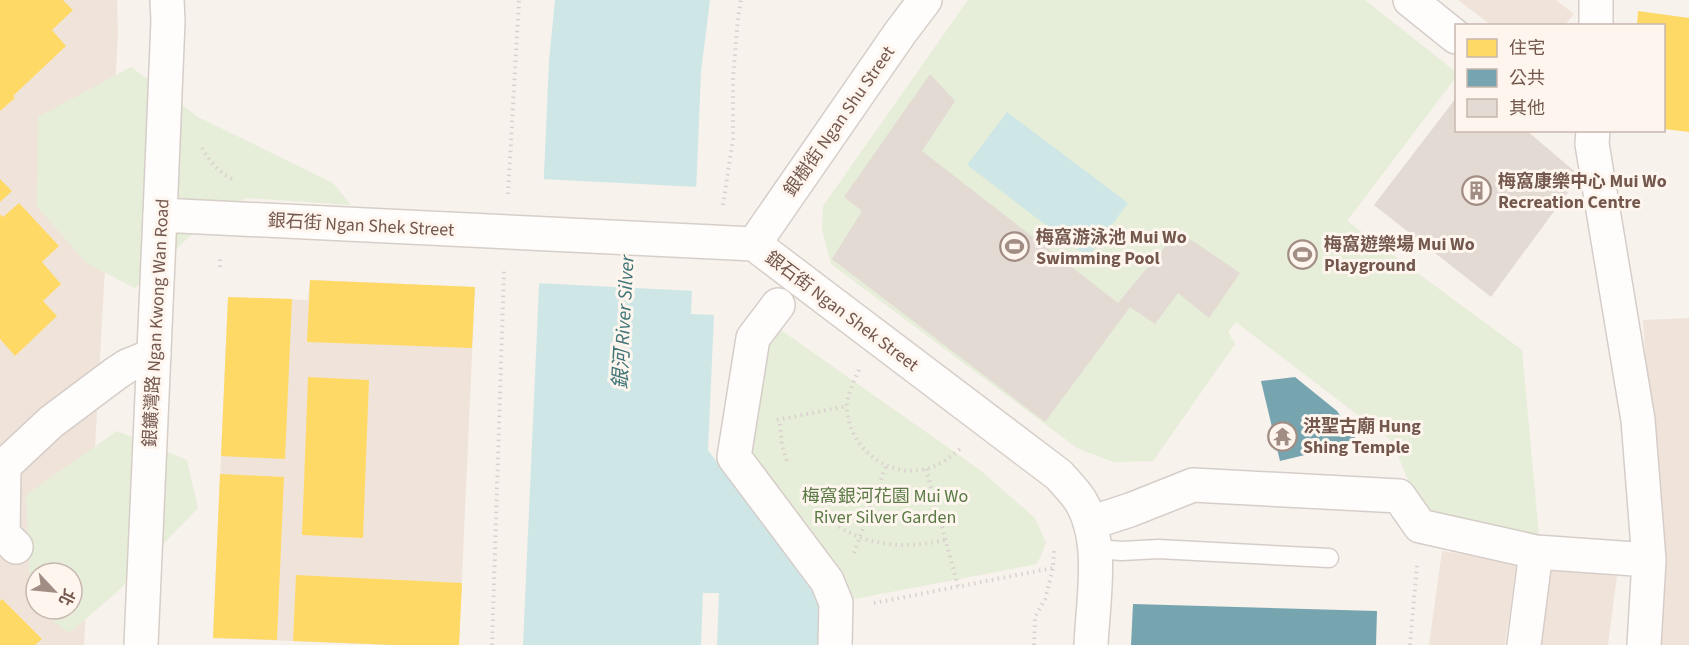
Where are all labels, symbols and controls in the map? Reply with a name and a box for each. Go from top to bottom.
legend [1455,24,1665,132]
text: 住宅 [1509,36,1545,61]
street label: 銀樹街 Ngan Shu Street [778,41,901,202]
text: 公共 [1509,66,1545,91]
text: 其他 [1509,96,1545,121]
place label: 梅窩康樂中心 Mui Wo Recreation Centre [1498,169,1667,215]
building icon: 梅窩康樂中心 Mui Wo Recreation Centre [1461,175,1493,207]
street label: 銀鑛灣路 Ngan Kwong Wan Road [138,198,175,448]
street label: 銀石街 Ngan Shek Street [267,208,455,243]
place label: 梅窩游泳池 Mui Wo Swimming Pool [1036,225,1187,271]
sports icon: 梅窩游泳池 Mui Wo Swimming Pool [999,231,1031,263]
place label: 梅窩遊樂場 Mui Wo Playground [1324,232,1475,278]
sports icon: 梅窩遊樂場 Mui Wo Playground [1287,238,1319,270]
street label: 銀石街 Ngan Shek Street [760,245,924,377]
water label: 銀河 River Silver [607,253,642,390]
place label: 洪聖古廟 Hung Shing Temple [1303,414,1421,460]
temple icon: 洪聖古廟 Hung Shing Temple [1266,420,1298,452]
park label: 梅窩銀河花園 Mui Wo River Silver Garden [802,484,968,530]
north arrow [24,561,84,621]
text: 北 [53,585,80,609]

